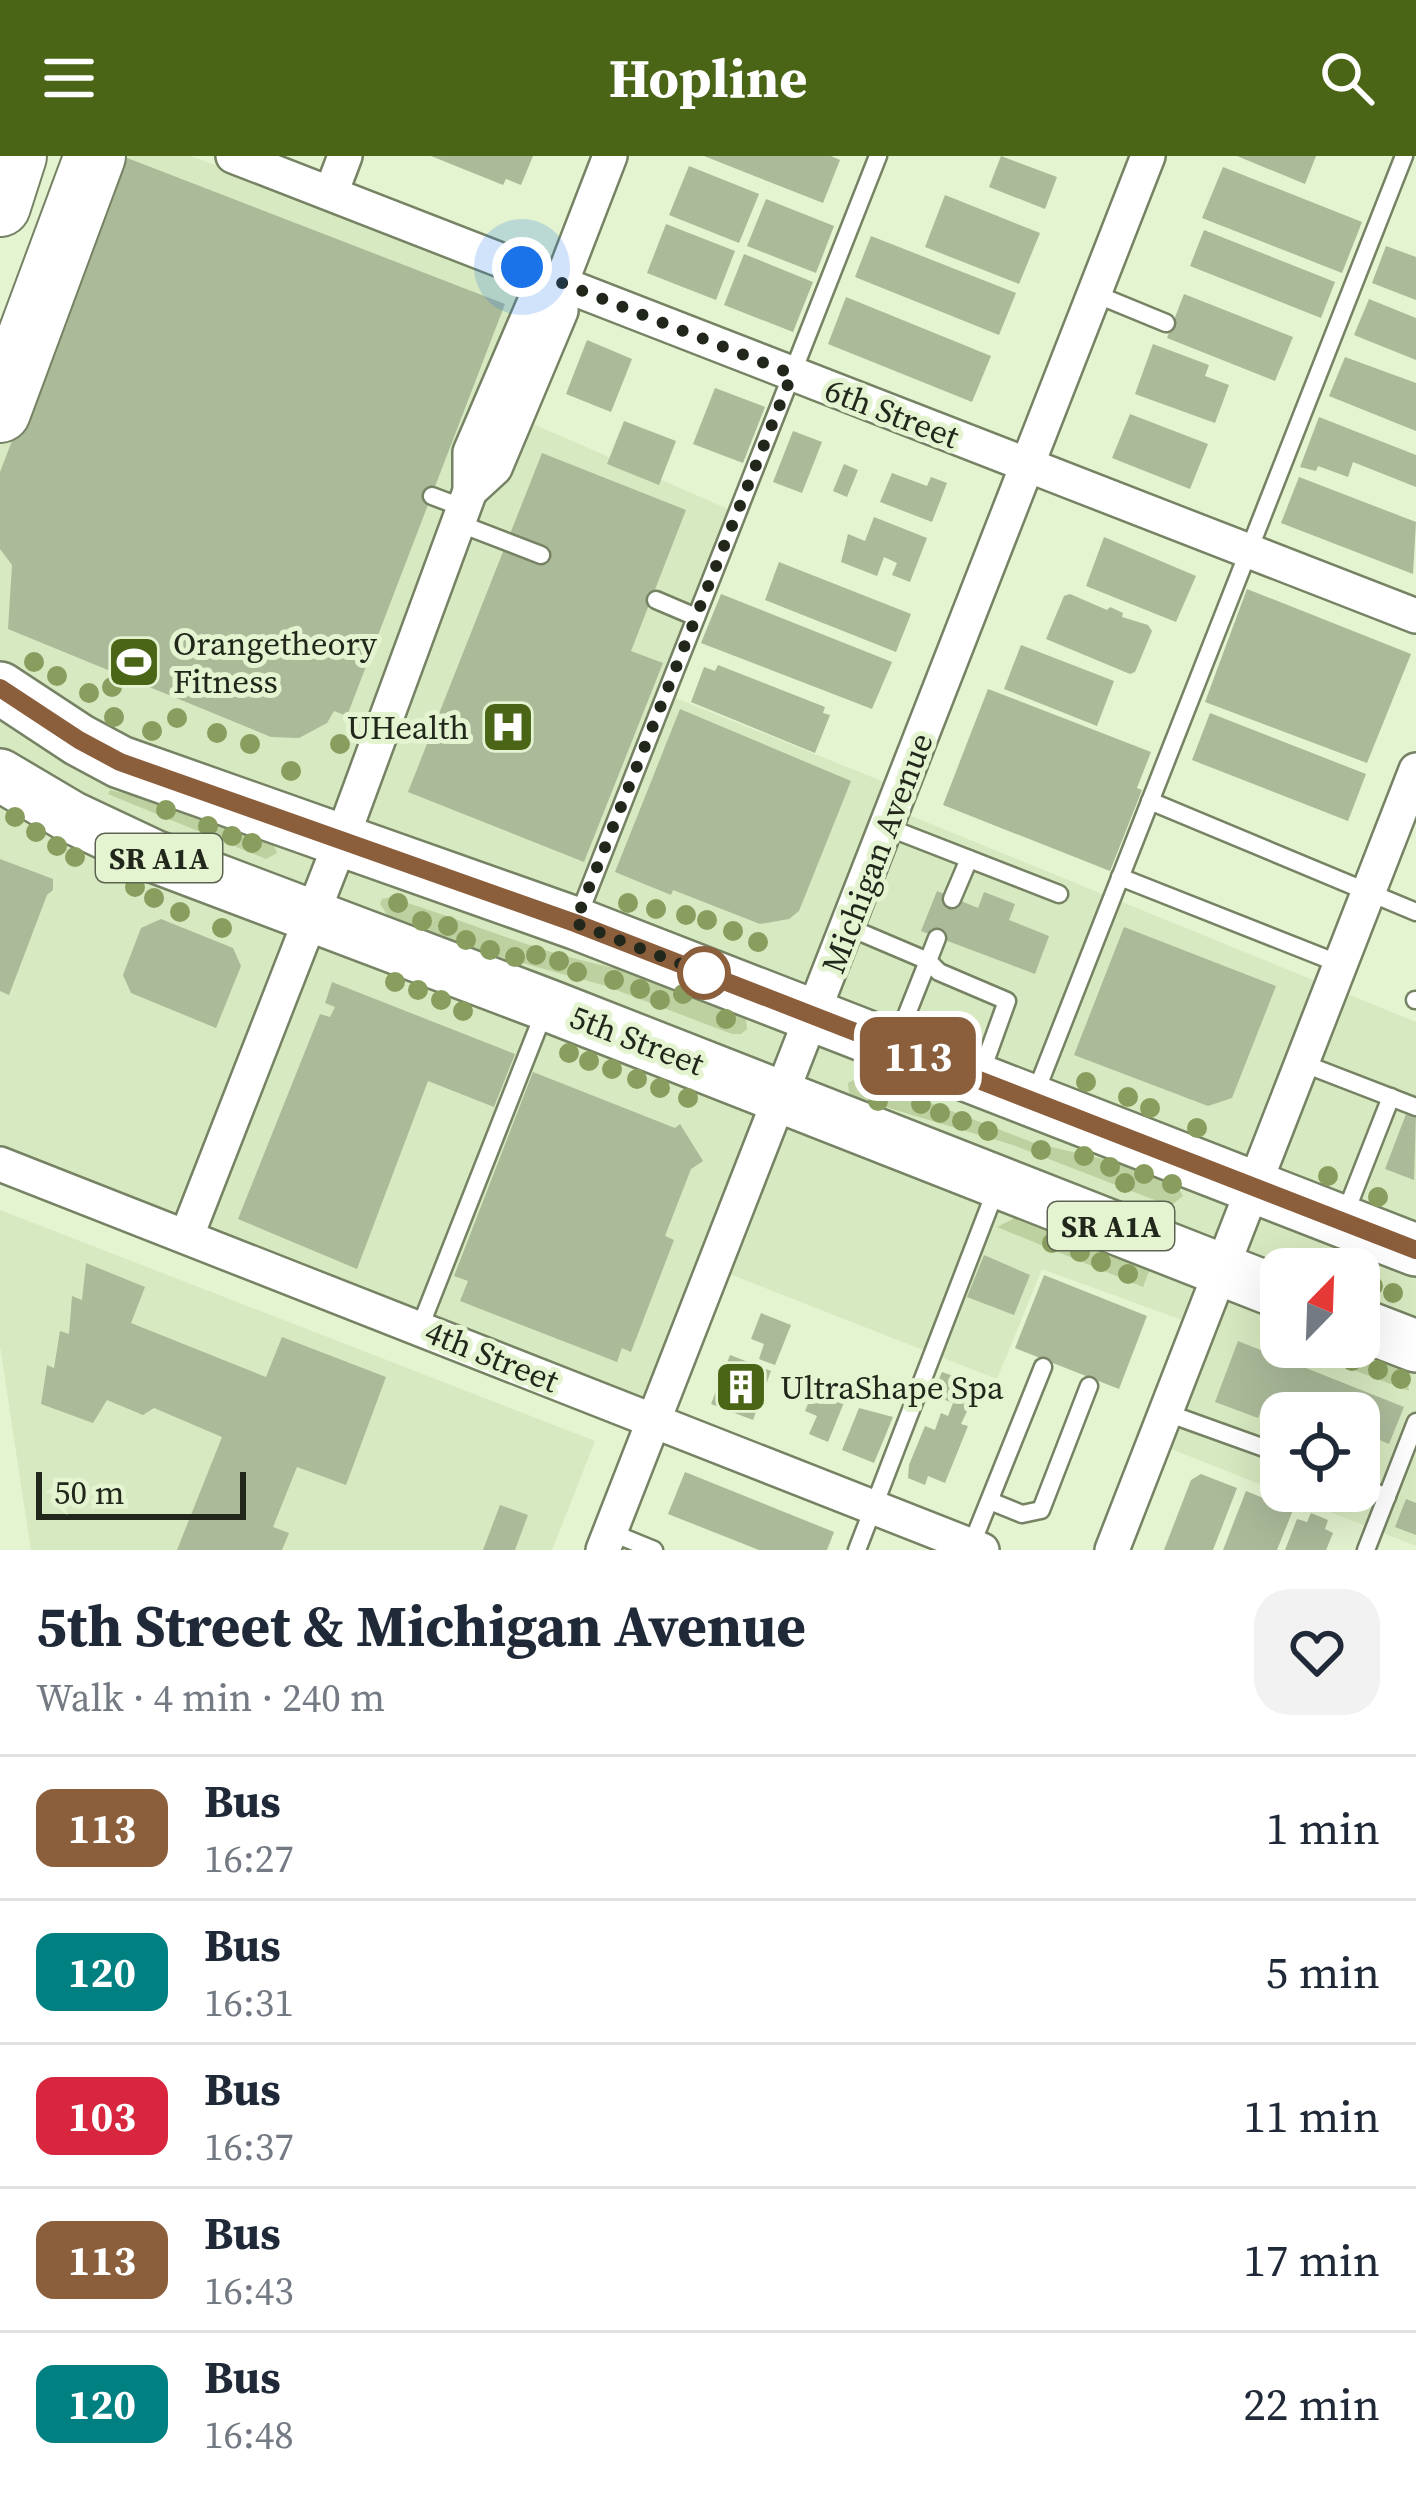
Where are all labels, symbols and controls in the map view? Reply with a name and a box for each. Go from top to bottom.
text: Hopline [609,41,807,115]
icon: menu [36,45,102,111]
icon: search [1314,45,1380,111]
your location [492,237,552,297]
street label: 6th Street [819,367,966,459]
place label: Orangetheory Fitness [173,621,377,704]
sports icon: Orangetheory Fitness [106,634,162,690]
hospital icon: UHealth [480,699,536,755]
place label: UHealth [347,705,469,750]
street label: Michigan Avenue [810,726,944,980]
road number: SR A1A [96,834,222,882]
unlabelled marker [679,948,729,998]
street label: 5th Street [564,994,711,1086]
line badge: 113 [849,1017,987,1095]
text: 113 [884,1027,952,1085]
road number: SR A1A [1048,1202,1174,1250]
north arrow [1260,1248,1380,1368]
map controls [1260,1248,1380,1512]
street label: 4th Street [419,1309,566,1403]
building icon: UltraShape Spa [713,1359,769,1415]
place label: UltraShape Spa [780,1365,1004,1410]
button: locate [1260,1392,1380,1512]
scale bar [36,1466,246,1519]
text: 50 m [54,1470,124,1515]
text: 5th Street & Michigan Avenue [36,1587,806,1665]
button: heart [1254,1589,1380,1715]
text: Walk · 4 min · 240 m [36,1671,385,1724]
text: Bus [204,1770,281,1832]
text: 1 min [1266,1797,1380,1859]
text: 113 [68,1799,136,1857]
text: 16:27 [204,1832,294,1885]
text: Bus [204,1914,281,1976]
text: 5 min [1266,1941,1380,2003]
text: 120 [68,1943,136,2001]
text: 16:31 [204,1976,294,2029]
text: Bus [204,2058,281,2120]
text: 11 min [1243,2085,1380,2147]
text: 103 [68,2087,136,2145]
text: 16:37 [204,2120,294,2173]
text: Bus [204,2202,281,2264]
text: 17 min [1243,2229,1380,2291]
text: 113 [68,2231,136,2289]
text: 16:43 [204,2264,294,2317]
text: Bus [204,2346,281,2408]
text: 22 min [1243,2373,1380,2435]
text: 120 [68,2375,136,2433]
text: 16:48 [204,2408,294,2461]

